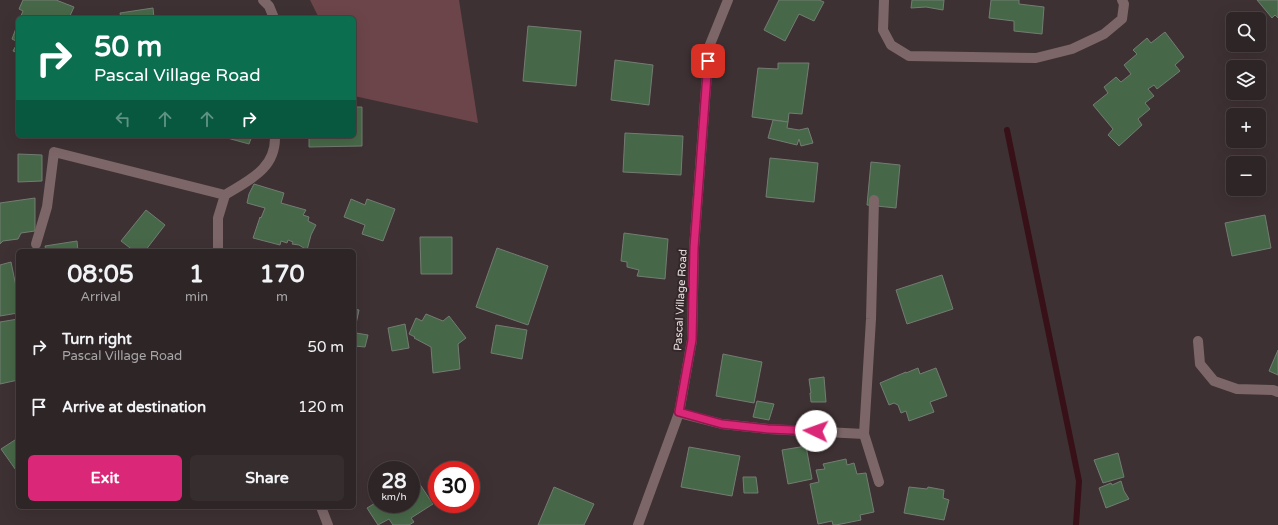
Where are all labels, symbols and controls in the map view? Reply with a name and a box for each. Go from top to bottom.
map controls [1226,12,1266,196]
button: search [1226,12,1266,52]
text: 50 m [94,30,162,64]
icon: right [28,32,80,84]
pin [691,44,725,78]
icon: arrive [697,50,719,72]
button: layers [1226,60,1266,100]
text: Pascal Village Road [94,64,261,86]
icon: left [112,108,134,130]
icon: ahead [154,108,176,130]
icon: ahead [196,108,218,130]
icon: right [238,108,260,130]
button: + [1226,108,1266,148]
button: − [1226,156,1266,196]
street label: Pascal Village Road [671,249,690,351]
text: 08:05 [67,260,134,289]
text: 1 [189,260,204,289]
text: 170 [259,260,305,289]
text: Arrival [80,289,121,305]
text: min [185,289,208,305]
text: m [276,289,288,305]
text: Turn right [62,330,132,348]
icon: right [28,336,50,358]
text: 50 m [307,338,344,356]
text: Pascal Village Road [62,348,182,364]
icon: arrive [28,396,50,418]
text: Arrive at destination [62,398,206,416]
text: 120 m [298,398,344,416]
position arrow [795,410,837,452]
button: Exit [28,455,182,501]
button: Share [190,455,344,501]
speed limit sign: 30 [428,461,480,513]
text: 28 [381,470,407,494]
text: km/h [381,491,407,503]

